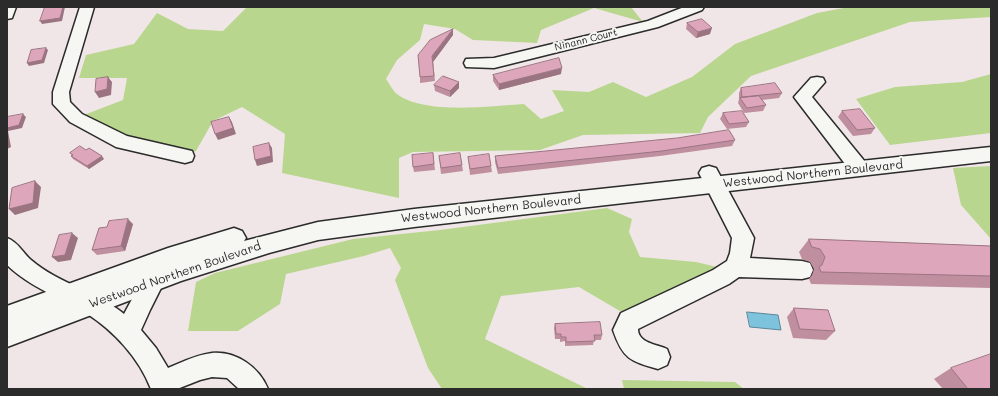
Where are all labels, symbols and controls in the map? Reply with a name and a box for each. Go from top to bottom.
street label: Ninann Court [553,26,619,54]
street label: Westwood Northern Boulevard [722,157,904,191]
street label: Westwood Northern Boulevard [400,192,582,226]
street label: Westwood Northern Boulevard [87,239,263,311]

